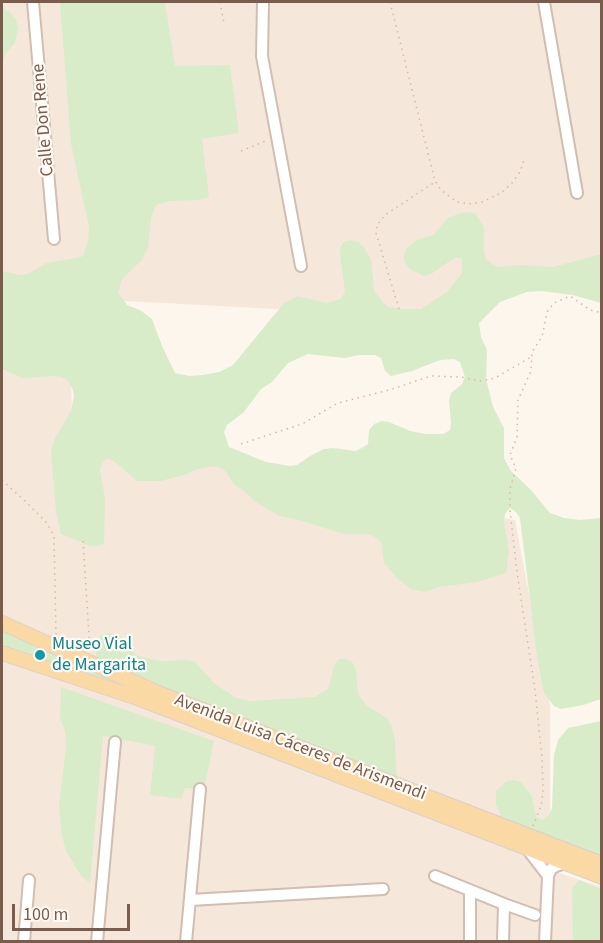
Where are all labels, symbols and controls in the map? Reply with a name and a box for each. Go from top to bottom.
street label: Calle Don Rene [28,63,60,177]
place label: Museo Vial de Margarita [52,634,146,676]
marker: Museo Vial de Margarita [33,648,47,662]
street label: Avenida Luisa Cáceres de Arismendi [171,690,429,806]
scale bar [15,892,134,930]
text: 100 m [23,902,68,927]

